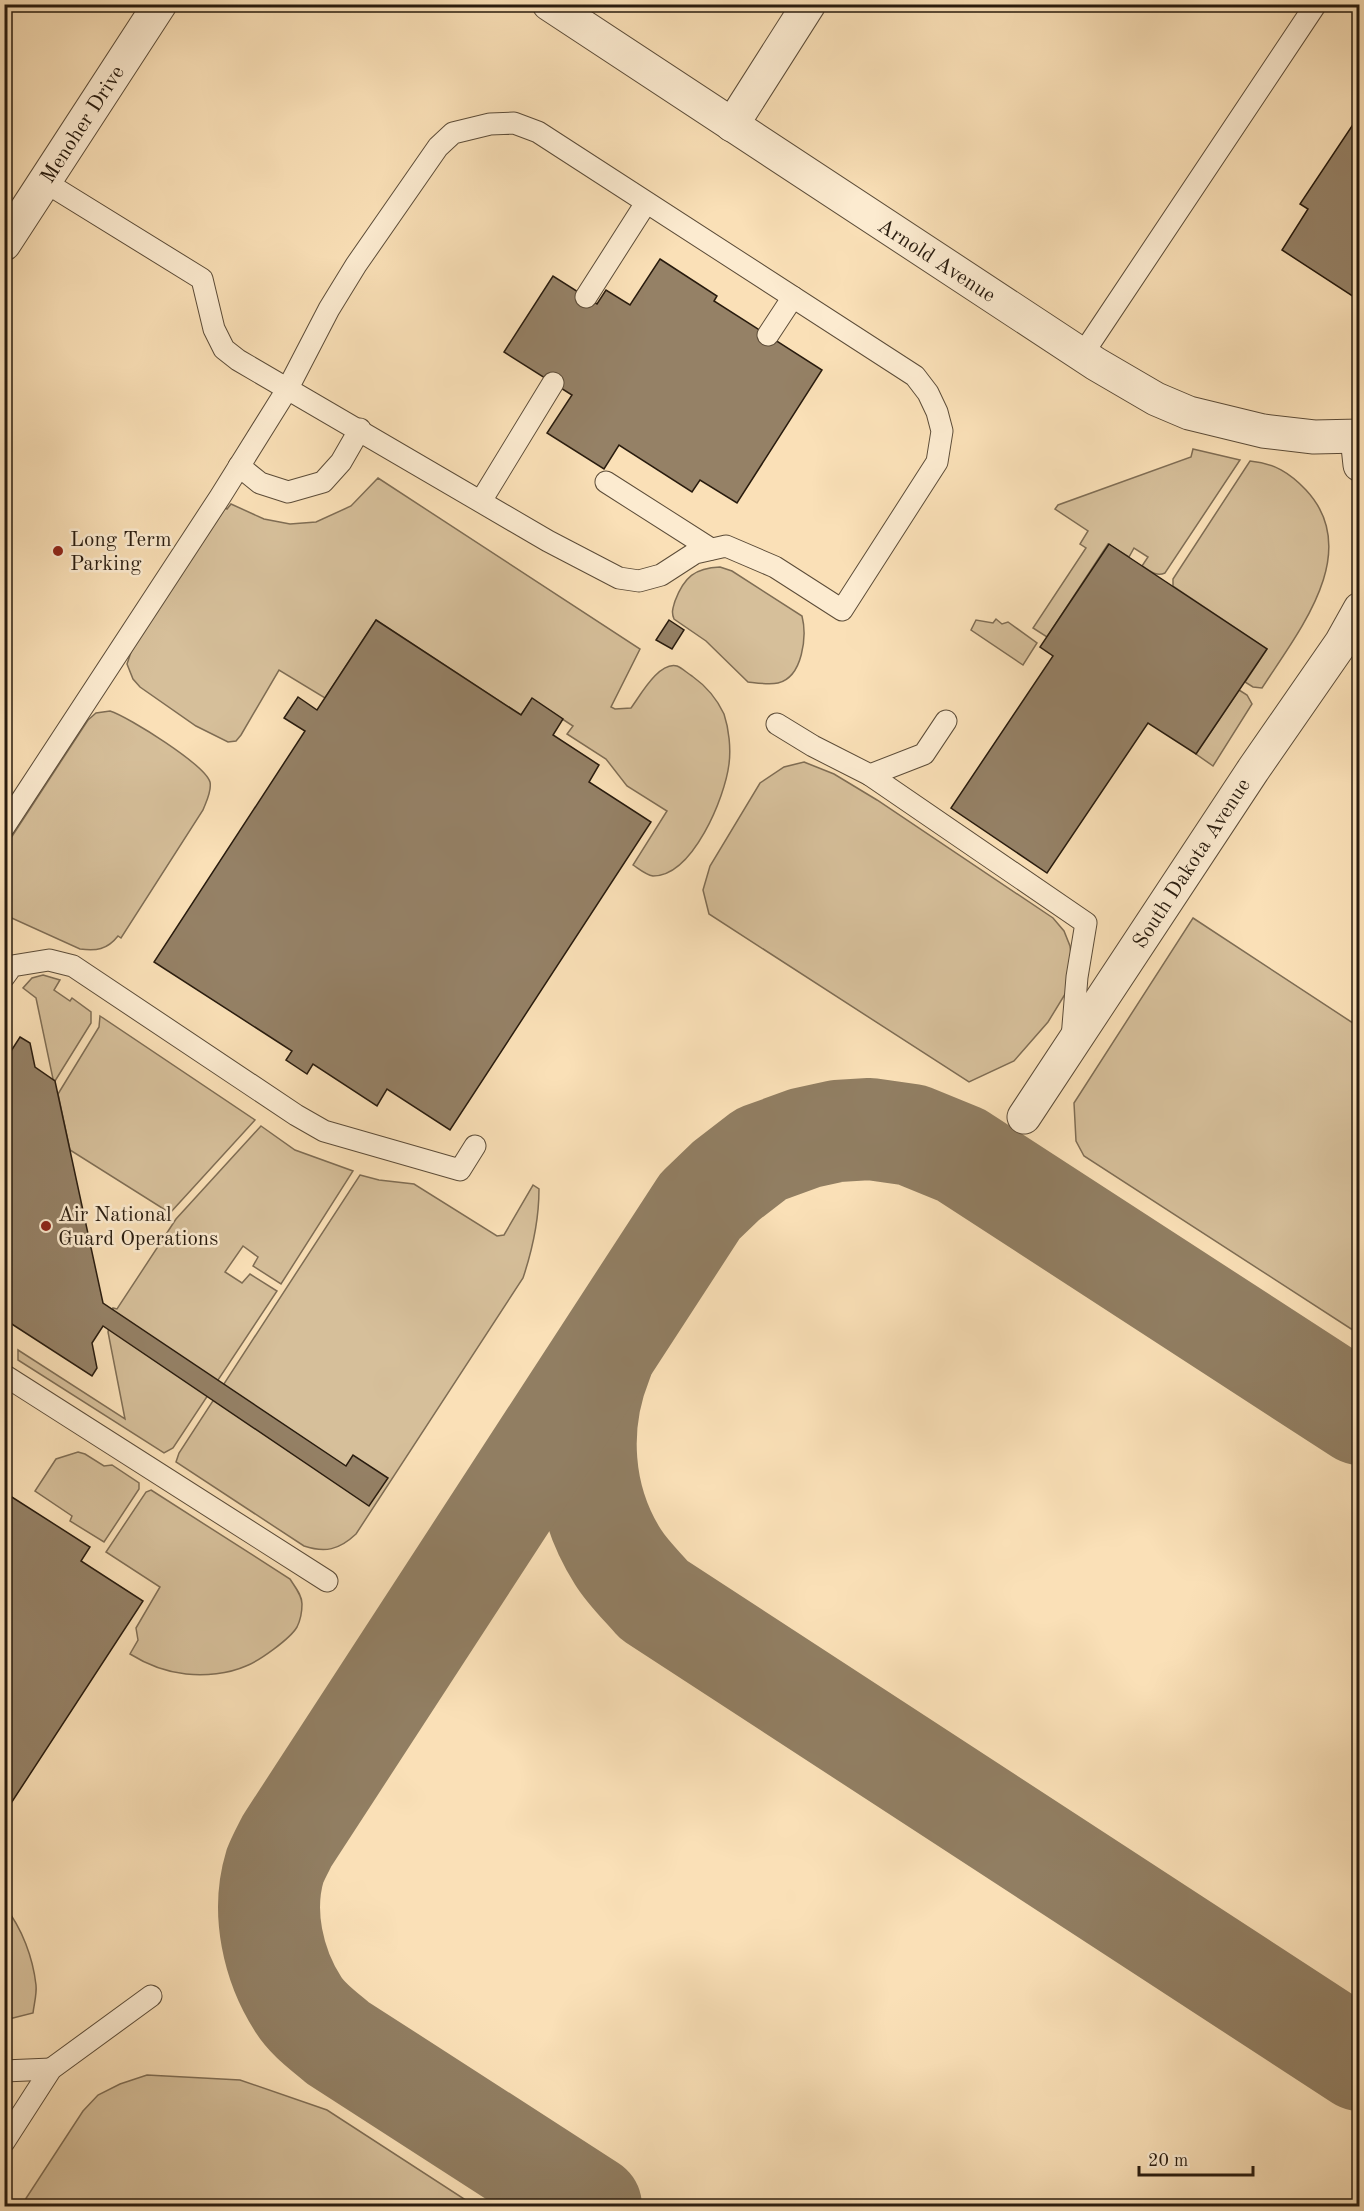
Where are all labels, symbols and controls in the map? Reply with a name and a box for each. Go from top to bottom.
street label: Menoher Drive [38,62,129,187]
street label: Arnold Avenue [874,216,999,307]
place label: Long Term Parking [70,530,172,575]
marker: Long Term Parking [51,544,65,558]
street label: South Dakota Avenue [1130,775,1255,952]
place label: Air National Guard Operations [58,1205,218,1250]
marker: Air National Guard Operations [39,1219,53,1233]
scale bar [1139,2139,1253,2177]
text: 20 m [1148,2152,1188,2170]

